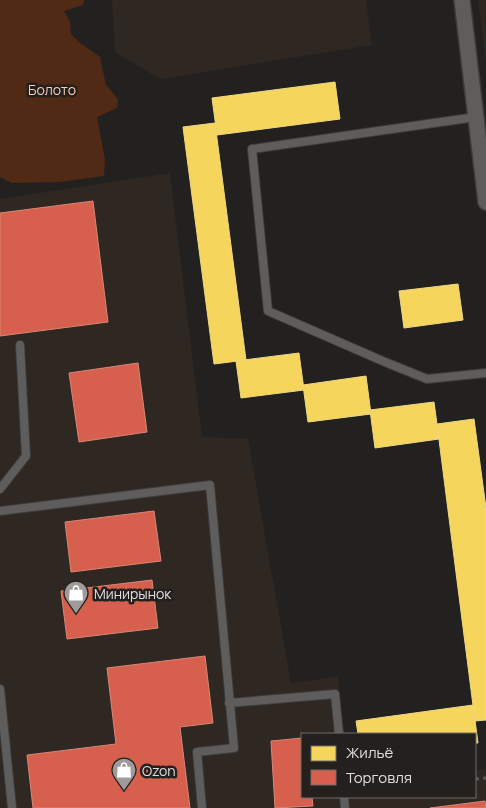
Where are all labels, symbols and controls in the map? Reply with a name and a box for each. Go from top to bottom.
park label: Болото [28,80,76,99]
shop icon: Минирынок [63,580,89,614]
place label: Минирынок [94,584,172,603]
legend [301,733,476,798]
text: Жильё [346,742,394,763]
shop icon: Ozon [111,757,137,791]
place label: Ozon [142,761,176,780]
text: Торговля [346,767,412,788]

